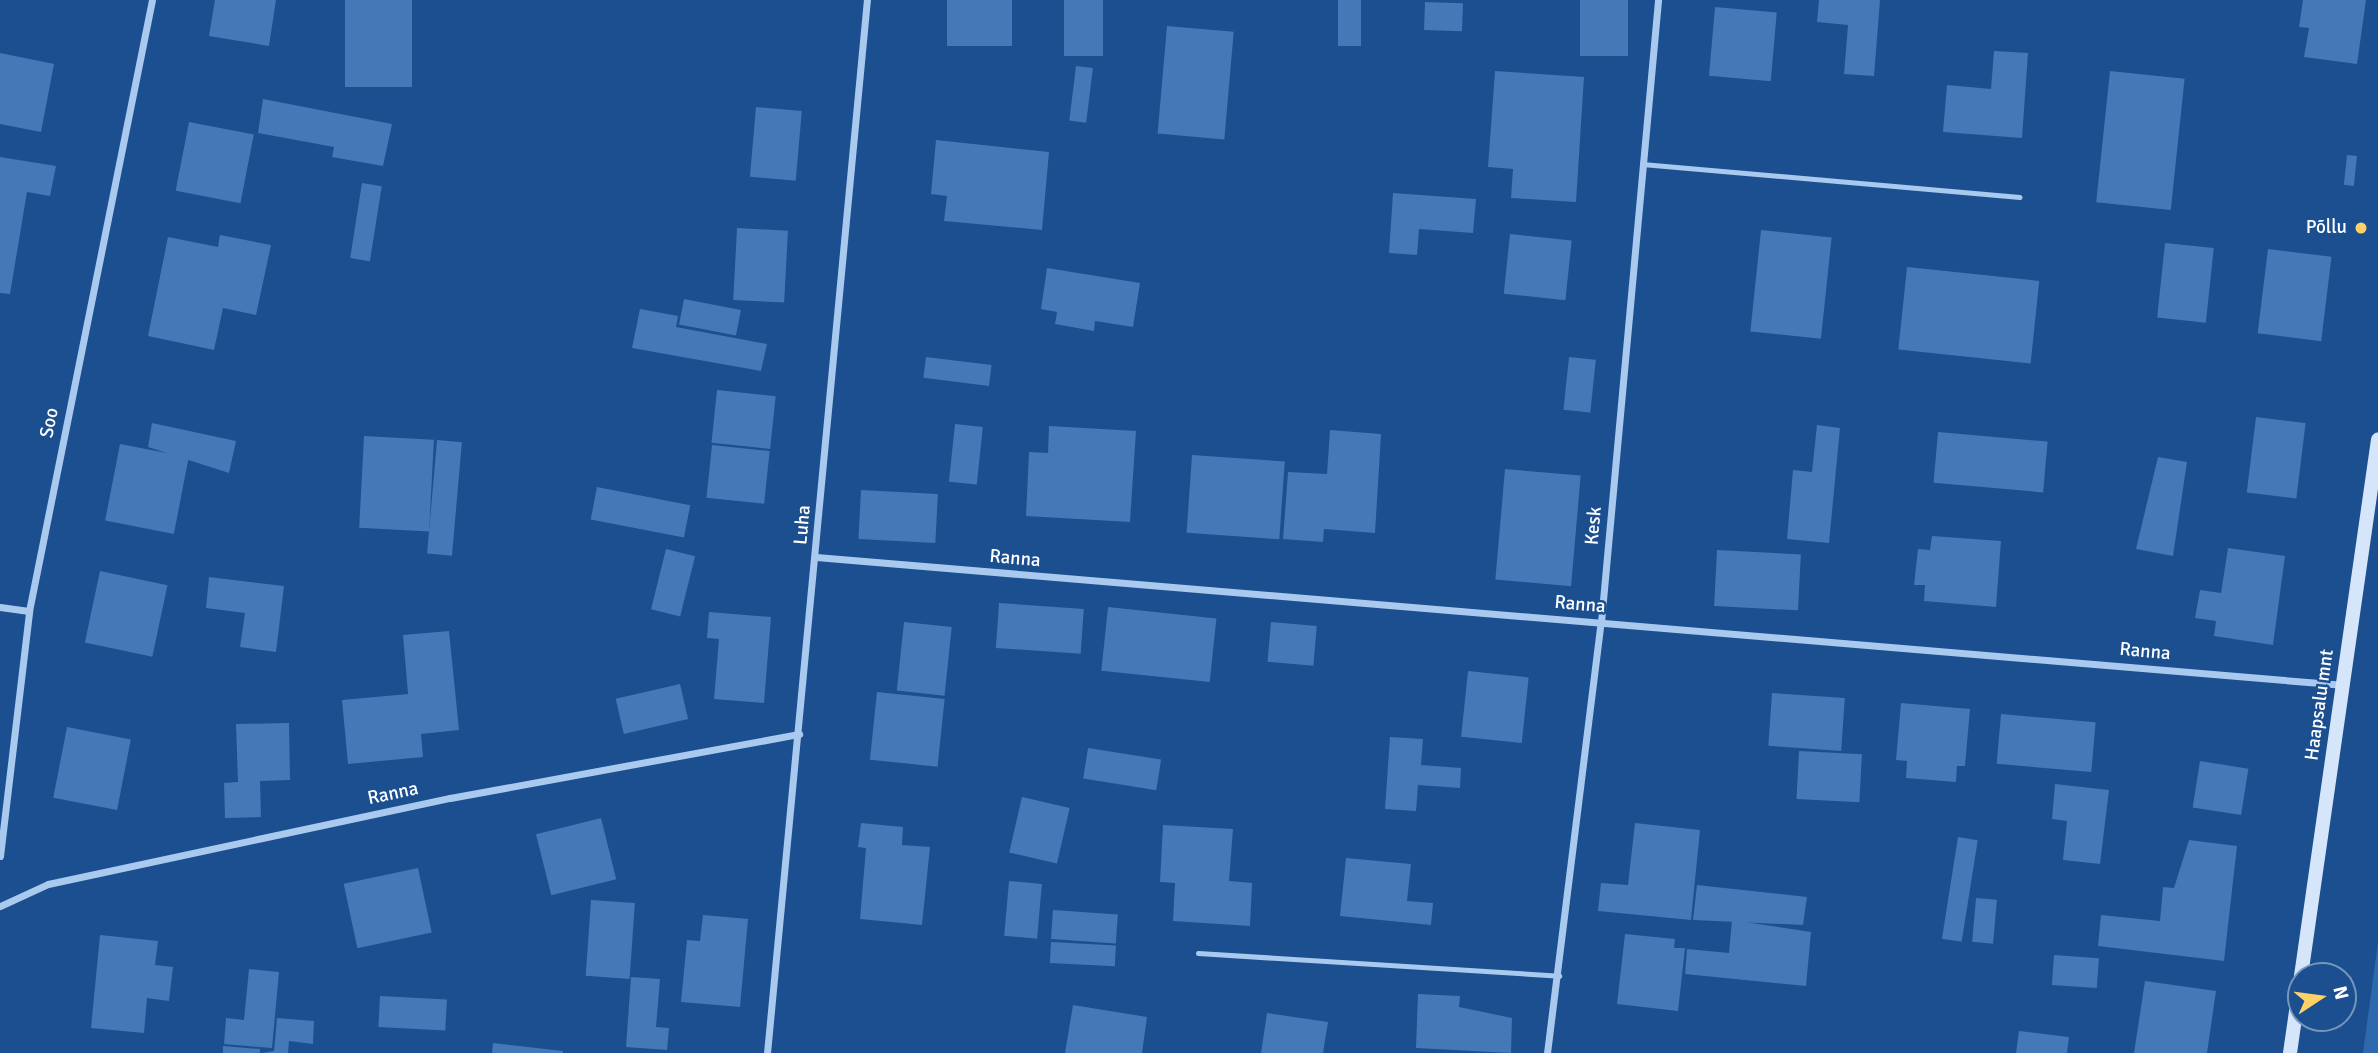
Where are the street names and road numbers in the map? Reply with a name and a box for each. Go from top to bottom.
street label: Soo [36,406,64,440]
street label: Luha [790,504,816,546]
street label: Kesk [1581,506,1607,546]
street label: Ranna [988,545,1042,573]
street label: Ranna [1553,591,1607,619]
street label: Ranna [2118,638,2172,666]
street label: Haapsalu mnt [2301,648,2339,762]
street label: Ranna [366,778,420,810]

